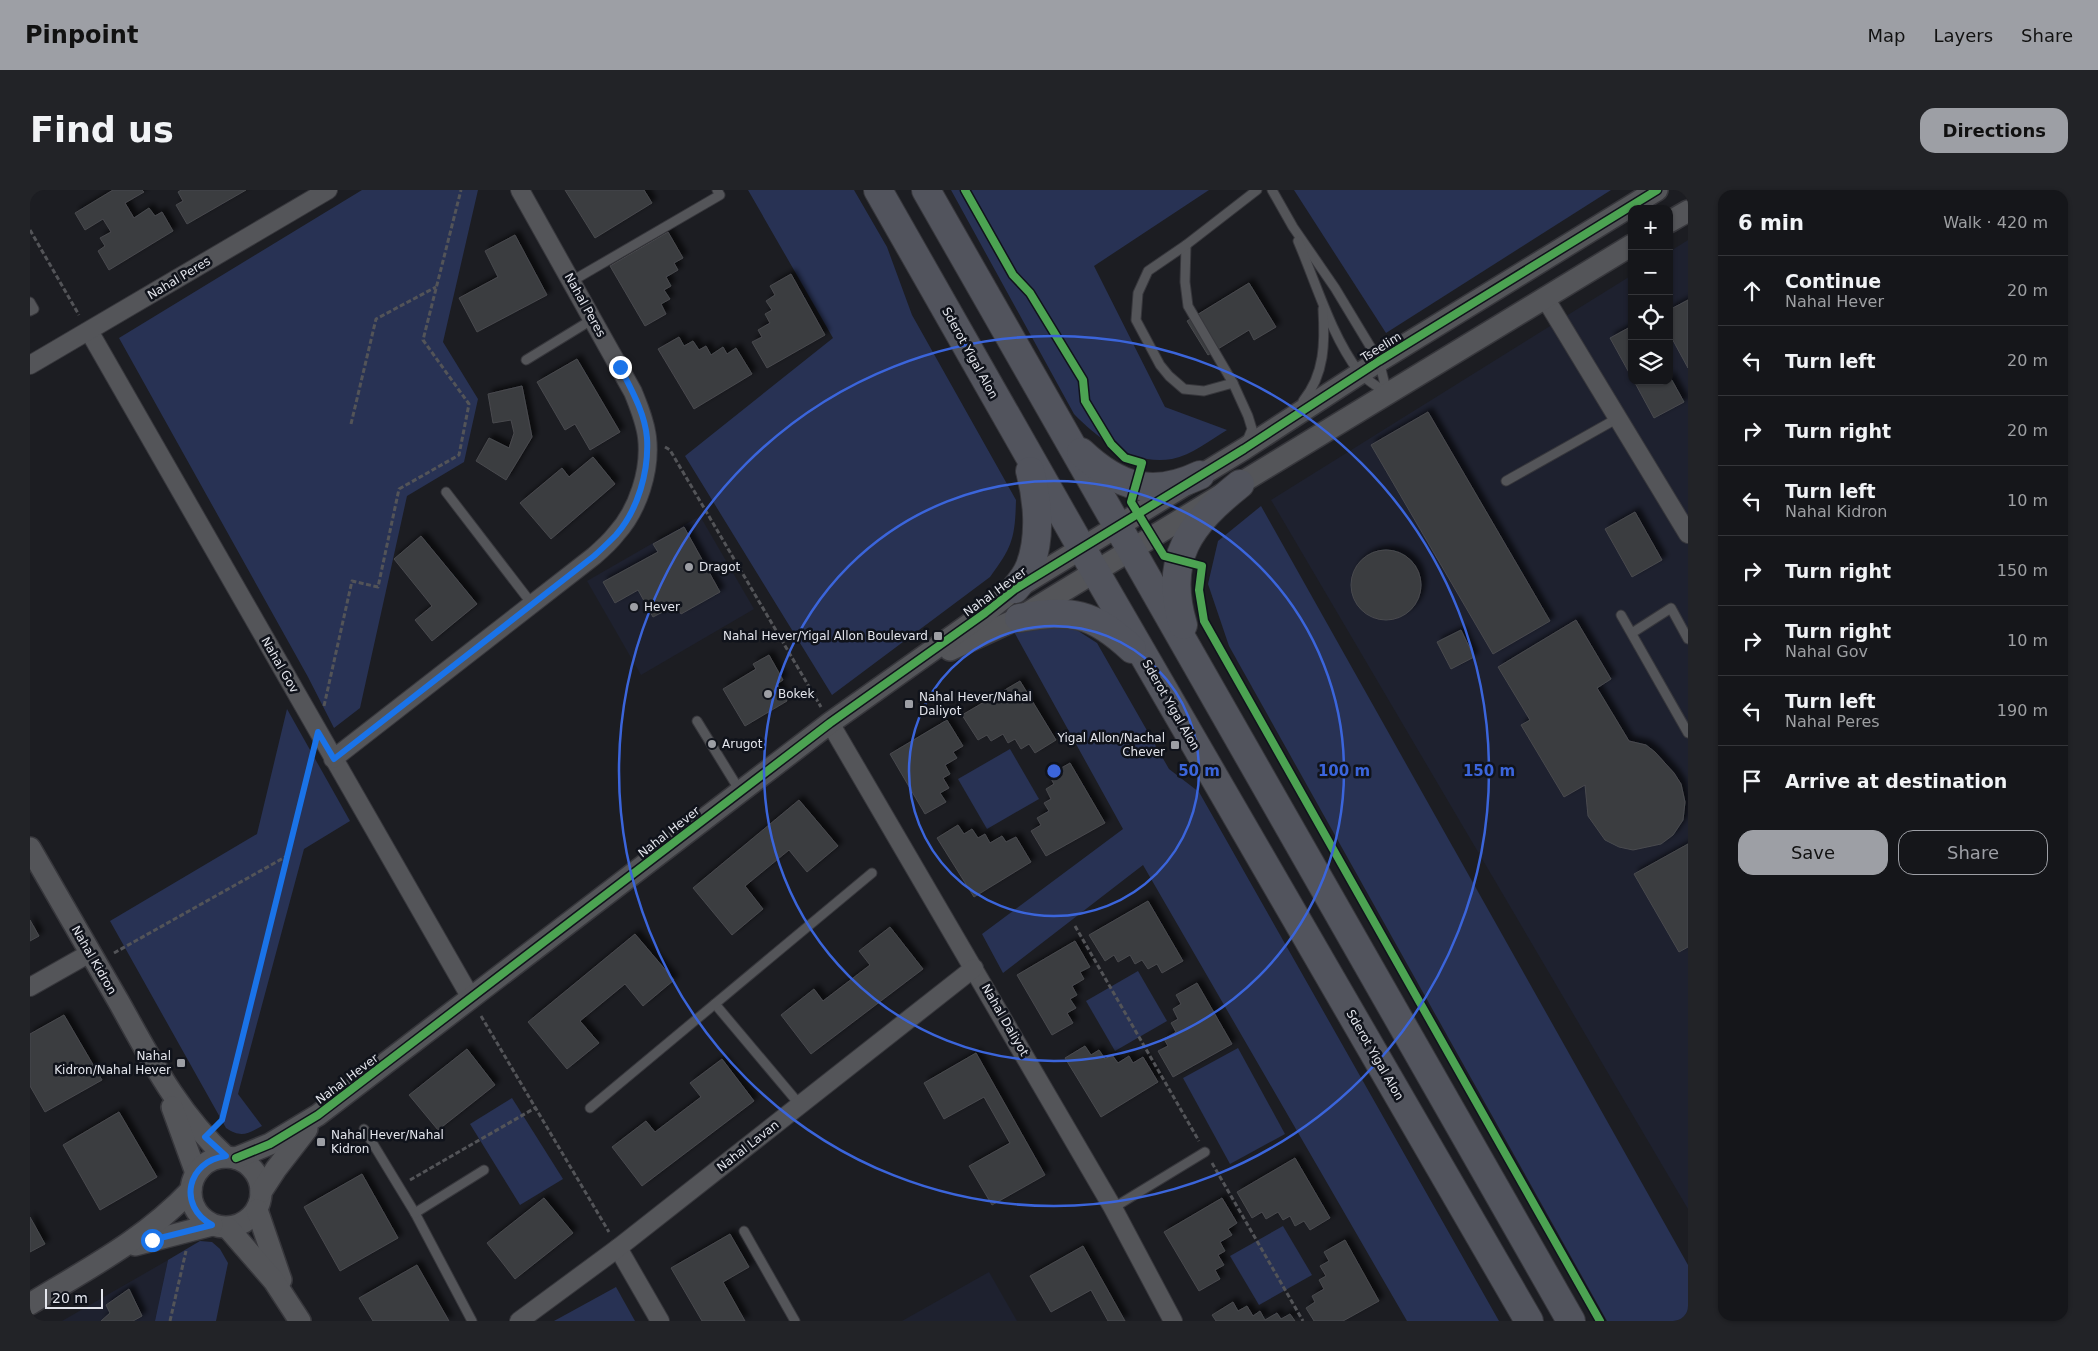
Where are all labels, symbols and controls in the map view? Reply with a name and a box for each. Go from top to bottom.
text: Pinpoint [25,21,138,49]
text: Map [1867,25,1905,46]
text: Layers [1933,25,1993,46]
text: Share [2021,25,2073,46]
button: Directions [1920,108,2068,153]
text: Find us [30,110,174,150]
map controls [1628,205,1673,385]
button: + [1628,205,1673,250]
text: 6 min [1738,211,1804,235]
text: Walk · 420 m [1943,213,2048,232]
button: − [1628,250,1673,295]
street label: Nahal Peres [145,254,213,302]
text: Continue [1785,270,1881,292]
street label: Nahal Peres [562,271,608,339]
icon: ahead [1738,277,1766,305]
text: 20 m [2007,281,2048,300]
text: Nahal Hever [1785,292,1884,311]
button: locate [1628,295,1673,340]
street label: Sderot Yigal Alon [939,305,1001,401]
street label: Tseelim [1357,329,1404,365]
button: layers [1628,340,1673,385]
icon: left [1738,347,1766,375]
text: Turn left [1785,350,1876,372]
text: 20 m [2007,351,2048,370]
route end [609,356,632,379]
icon: right [1738,417,1766,445]
text: Turn right [1785,420,1891,442]
text: 20 m [2007,421,2048,440]
text: Turn left [1785,480,1876,502]
icon: left [1738,487,1766,515]
text: 10 m [2007,491,2048,510]
text: Nahal Kidron [1785,502,1888,521]
icon: right [1738,557,1766,585]
place label: Dragot [699,560,740,574]
text: Turn right [1785,560,1891,582]
marker: Dragot [683,561,695,573]
text: 150 m [1997,561,2048,580]
street label: Nahal Hever [961,564,1029,619]
place label: Hever [644,600,680,614]
marker: Hever [628,601,640,613]
text: Turn right [1785,620,1891,642]
icon: right [1738,627,1766,655]
place label: Nahal Hever/Yigal Allon Boulevard [723,629,928,643]
marker: Nahal Hever/Yigal Allon Boulevard [932,630,944,642]
text: 10 m [2007,631,2048,650]
street label: Nahal Gov [258,635,302,695]
text: Nahal Gov [1785,642,1868,661]
street label: Sderot Yigal Alon [1139,657,1203,753]
place label: Bokek [778,687,814,701]
marker: Bokek [762,688,774,700]
place label: Nahal Hever/Nahal Daliyot [919,690,1032,718]
text: Turn left [1785,690,1876,712]
icon: left [1738,697,1766,725]
marker: Nahal Hever/Nahal Daliyot [903,698,915,710]
text: 190 m [1997,701,2048,720]
text: Nahal Peres [1785,712,1880,731]
place label: Yigal Allon/Nachal Chever [1057,731,1165,759]
place label: Arugot [722,737,763,751]
marker: Arugot [706,738,718,750]
marker: Yigal Allon/Nachal Chever [1169,739,1181,751]
centre of rings [1045,762,1063,780]
text: 50 m [1178,762,1220,780]
text: 100 m [1318,762,1370,780]
text: 150 m [1463,762,1515,780]
icon: arrive [1738,767,1766,795]
text: Arrive at destination [1785,770,2007,792]
street label: Nahal Hever [635,804,703,860]
button: Save [1738,830,1888,875]
button: Share [1898,830,2048,875]
street label: Nahal Kidron [69,923,119,997]
street label: Nahal Daliyot [979,981,1031,1059]
street label: Sderot Yigal Alon [1343,1007,1407,1103]
place label: Nahal Kidron/Nahal Hever [54,1049,171,1077]
street label: Nahal Hever [313,1051,381,1107]
marker: Nahal Kidron/Nahal Hever [175,1057,187,1069]
street label: Nahal Lavan [714,1118,782,1174]
place label: Nahal Hever/Nahal Kidron [331,1128,444,1156]
marker: Nahal Hever/Nahal Kidron [315,1136,327,1148]
route start [141,1229,164,1252]
scale bar [45,1286,102,1309]
text: 20 m [52,1290,88,1306]

